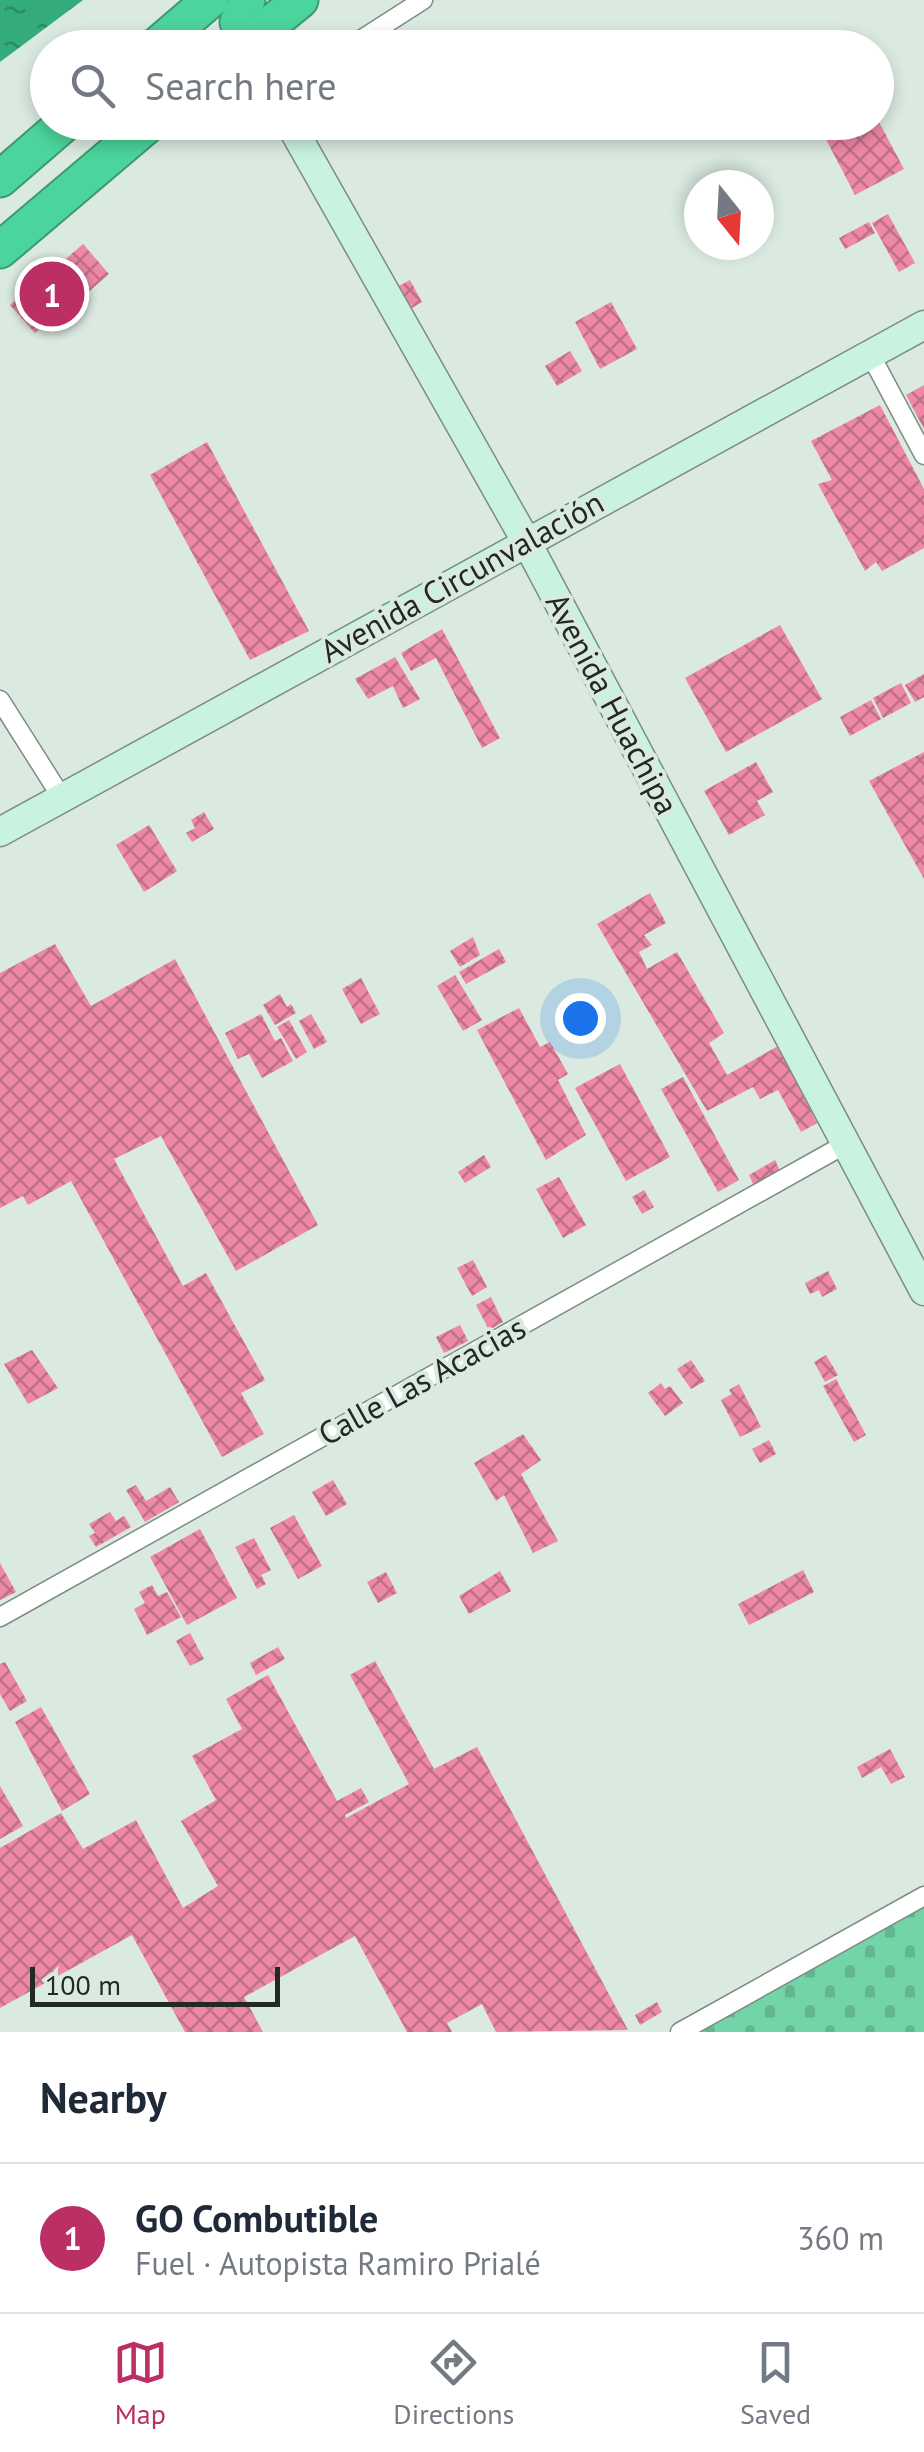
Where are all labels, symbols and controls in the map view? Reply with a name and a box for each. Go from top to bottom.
search box [30,30,894,140]
icon: search [65,58,120,113]
text: Search here [145,61,337,110]
north arrow [684,170,774,260]
pin: 1 [20,256,84,332]
street label: Avenida Circunvalación [312,481,611,672]
street label: Avenida Huachipa [537,586,689,822]
your location [555,993,606,1044]
street label: Calle Las Acacias [310,1306,533,1454]
scale bar [30,1962,280,2006]
text: 100 m [45,1966,121,2003]
text: Nearby [40,2070,167,2125]
text: GO Combutible [135,2193,378,2242]
text: 1 [63,2217,82,2259]
text: 360 m [797,2217,884,2259]
text: Fuel · Autopista Ramiro Prialé [135,2242,541,2284]
tab: Map [113,2335,168,2432]
tab: Directions [393,2335,514,2432]
tab: Saved [740,2335,811,2432]

